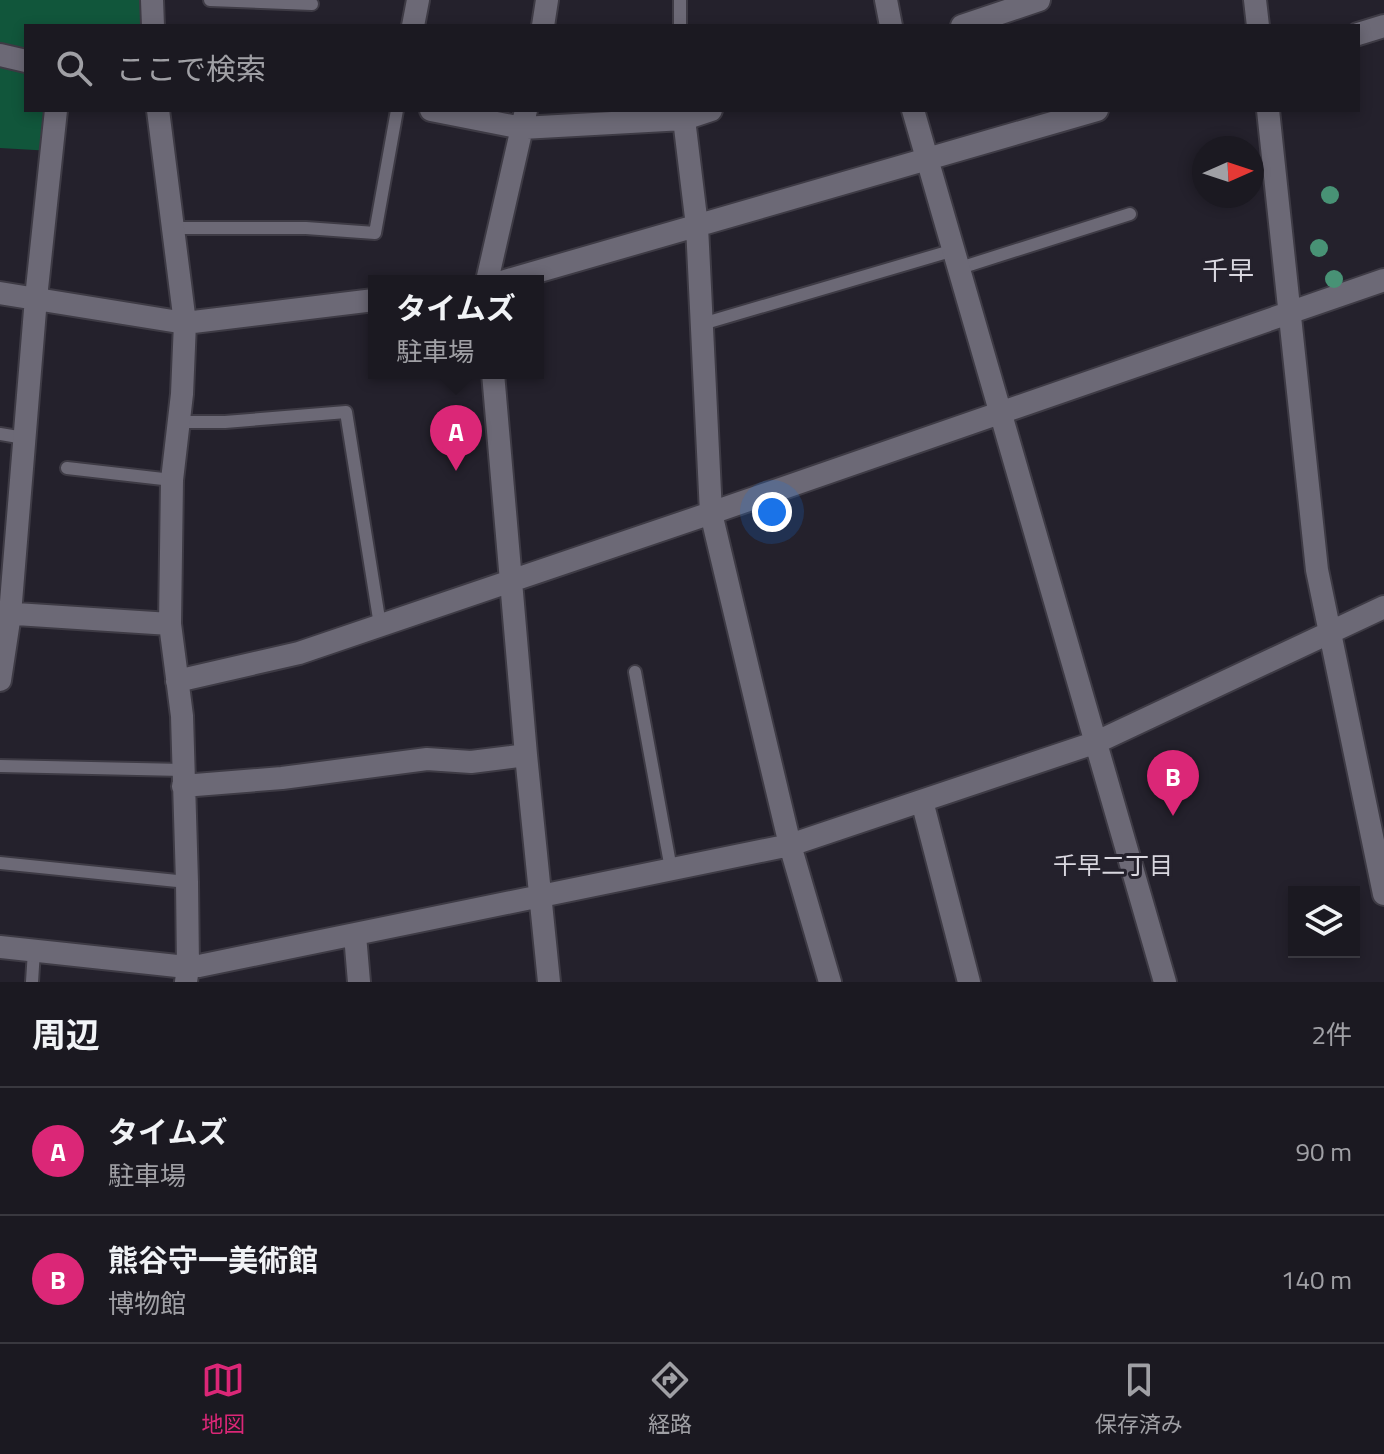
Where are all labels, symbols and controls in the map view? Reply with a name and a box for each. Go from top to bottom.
search box [24,24,1360,112]
icon: search [52,46,96,90]
text: ここで検索 [116,46,266,92]
north arrow [1192,136,1264,208]
district label: 千早 [1202,251,1254,290]
popup [368,275,544,379]
text: タイムズ [396,285,516,331]
text: 駐車場 [396,332,474,371]
pin: A [430,405,482,471]
your location [752,492,792,532]
pin: B [1147,750,1199,816]
district label: 千早二丁目 [1053,847,1173,883]
map controls [1288,886,1360,958]
button: layers [1288,886,1360,958]
text: 周辺 [32,1008,100,1060]
text: 2件 [1311,1015,1352,1054]
text: タイムズ [108,1109,227,1155]
text: A [50,1132,66,1171]
text: 90 m [1295,1132,1352,1171]
text: 駐車場 [108,1156,186,1195]
text: 熊谷守一美術館 [108,1237,318,1283]
text: B [50,1260,66,1299]
text: 140 m [1281,1260,1352,1299]
text: 博物館 [108,1284,186,1323]
tab: 地図 [201,1358,245,1441]
tab: 経路 [648,1358,692,1441]
tab: 保存済み [1095,1358,1183,1441]

